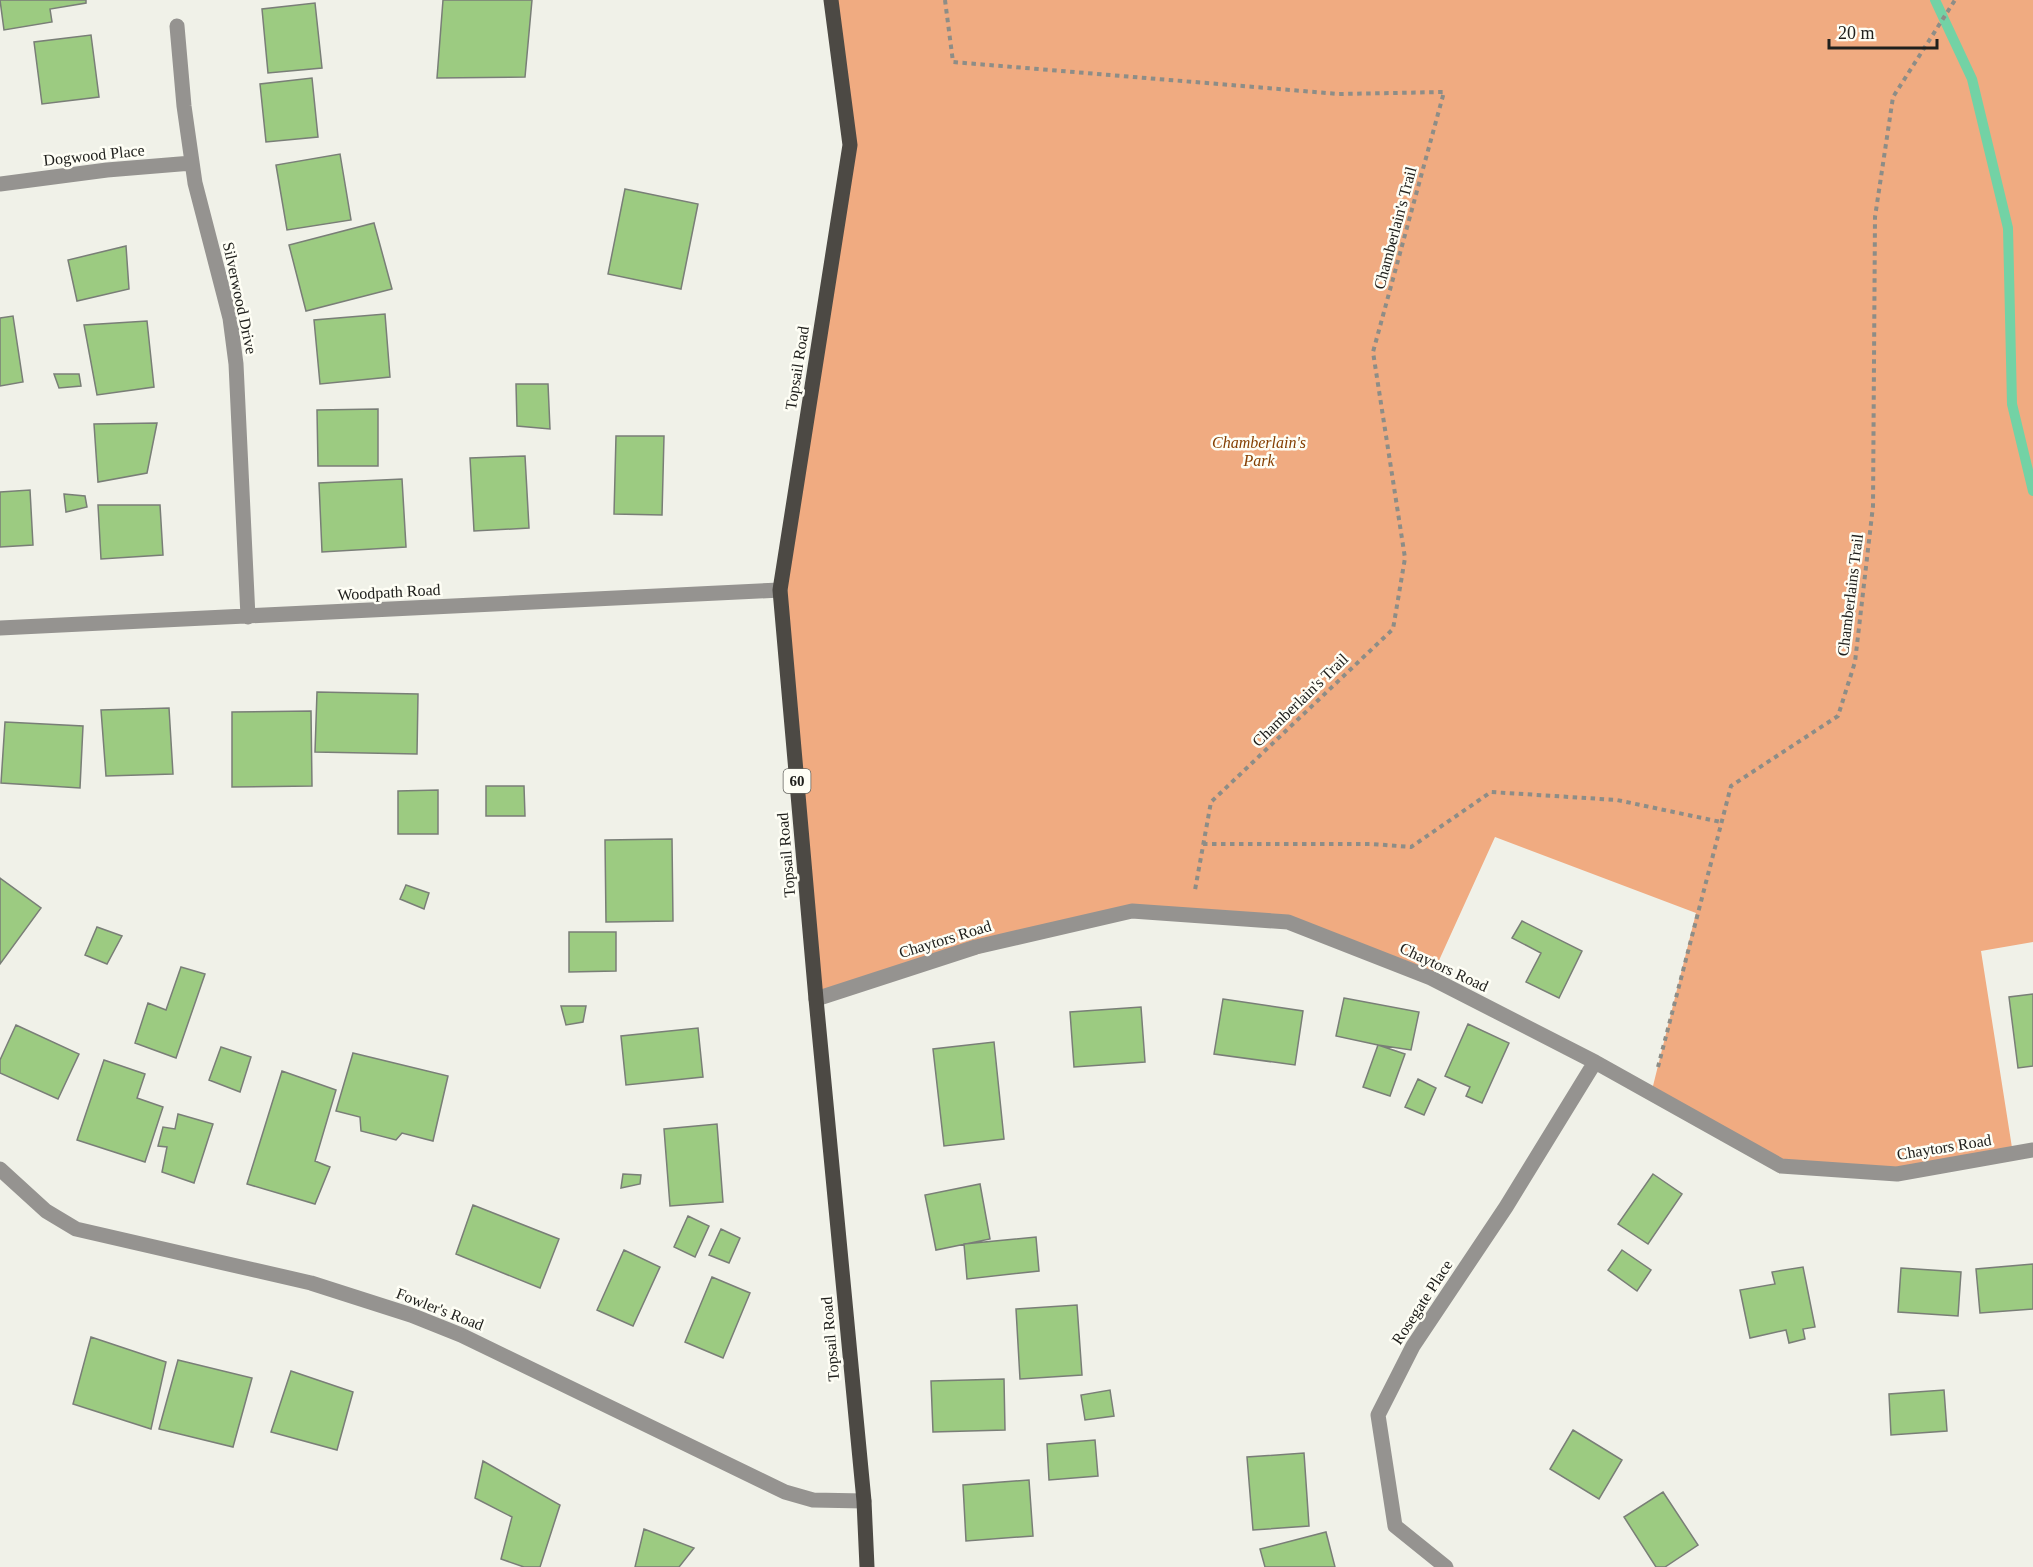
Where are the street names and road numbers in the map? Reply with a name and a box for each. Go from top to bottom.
street label: Dogwood Place [43,141,146,170]
street label: Chamberlain's Trail [1370,164,1420,291]
street label: Silverwood Drive [220,240,260,356]
street label: Topsail Road [782,325,813,411]
street label: Chamberlains Trail [1834,532,1866,657]
street label: Woodpath Road [337,581,441,604]
street label: Chamberlain's Trail [1249,650,1352,750]
road number: 60 [784,769,810,793]
street label: Topsail Road [774,812,799,898]
street label: Chaytors Road [897,917,993,962]
street label: Chaytors Road [1397,939,1491,996]
street label: Chaytors Road [1895,1131,1993,1164]
street label: Rosegate Place [1388,1257,1456,1348]
street label: Fowler's Road [394,1285,486,1333]
street label: Topsail Road [818,1296,843,1382]

